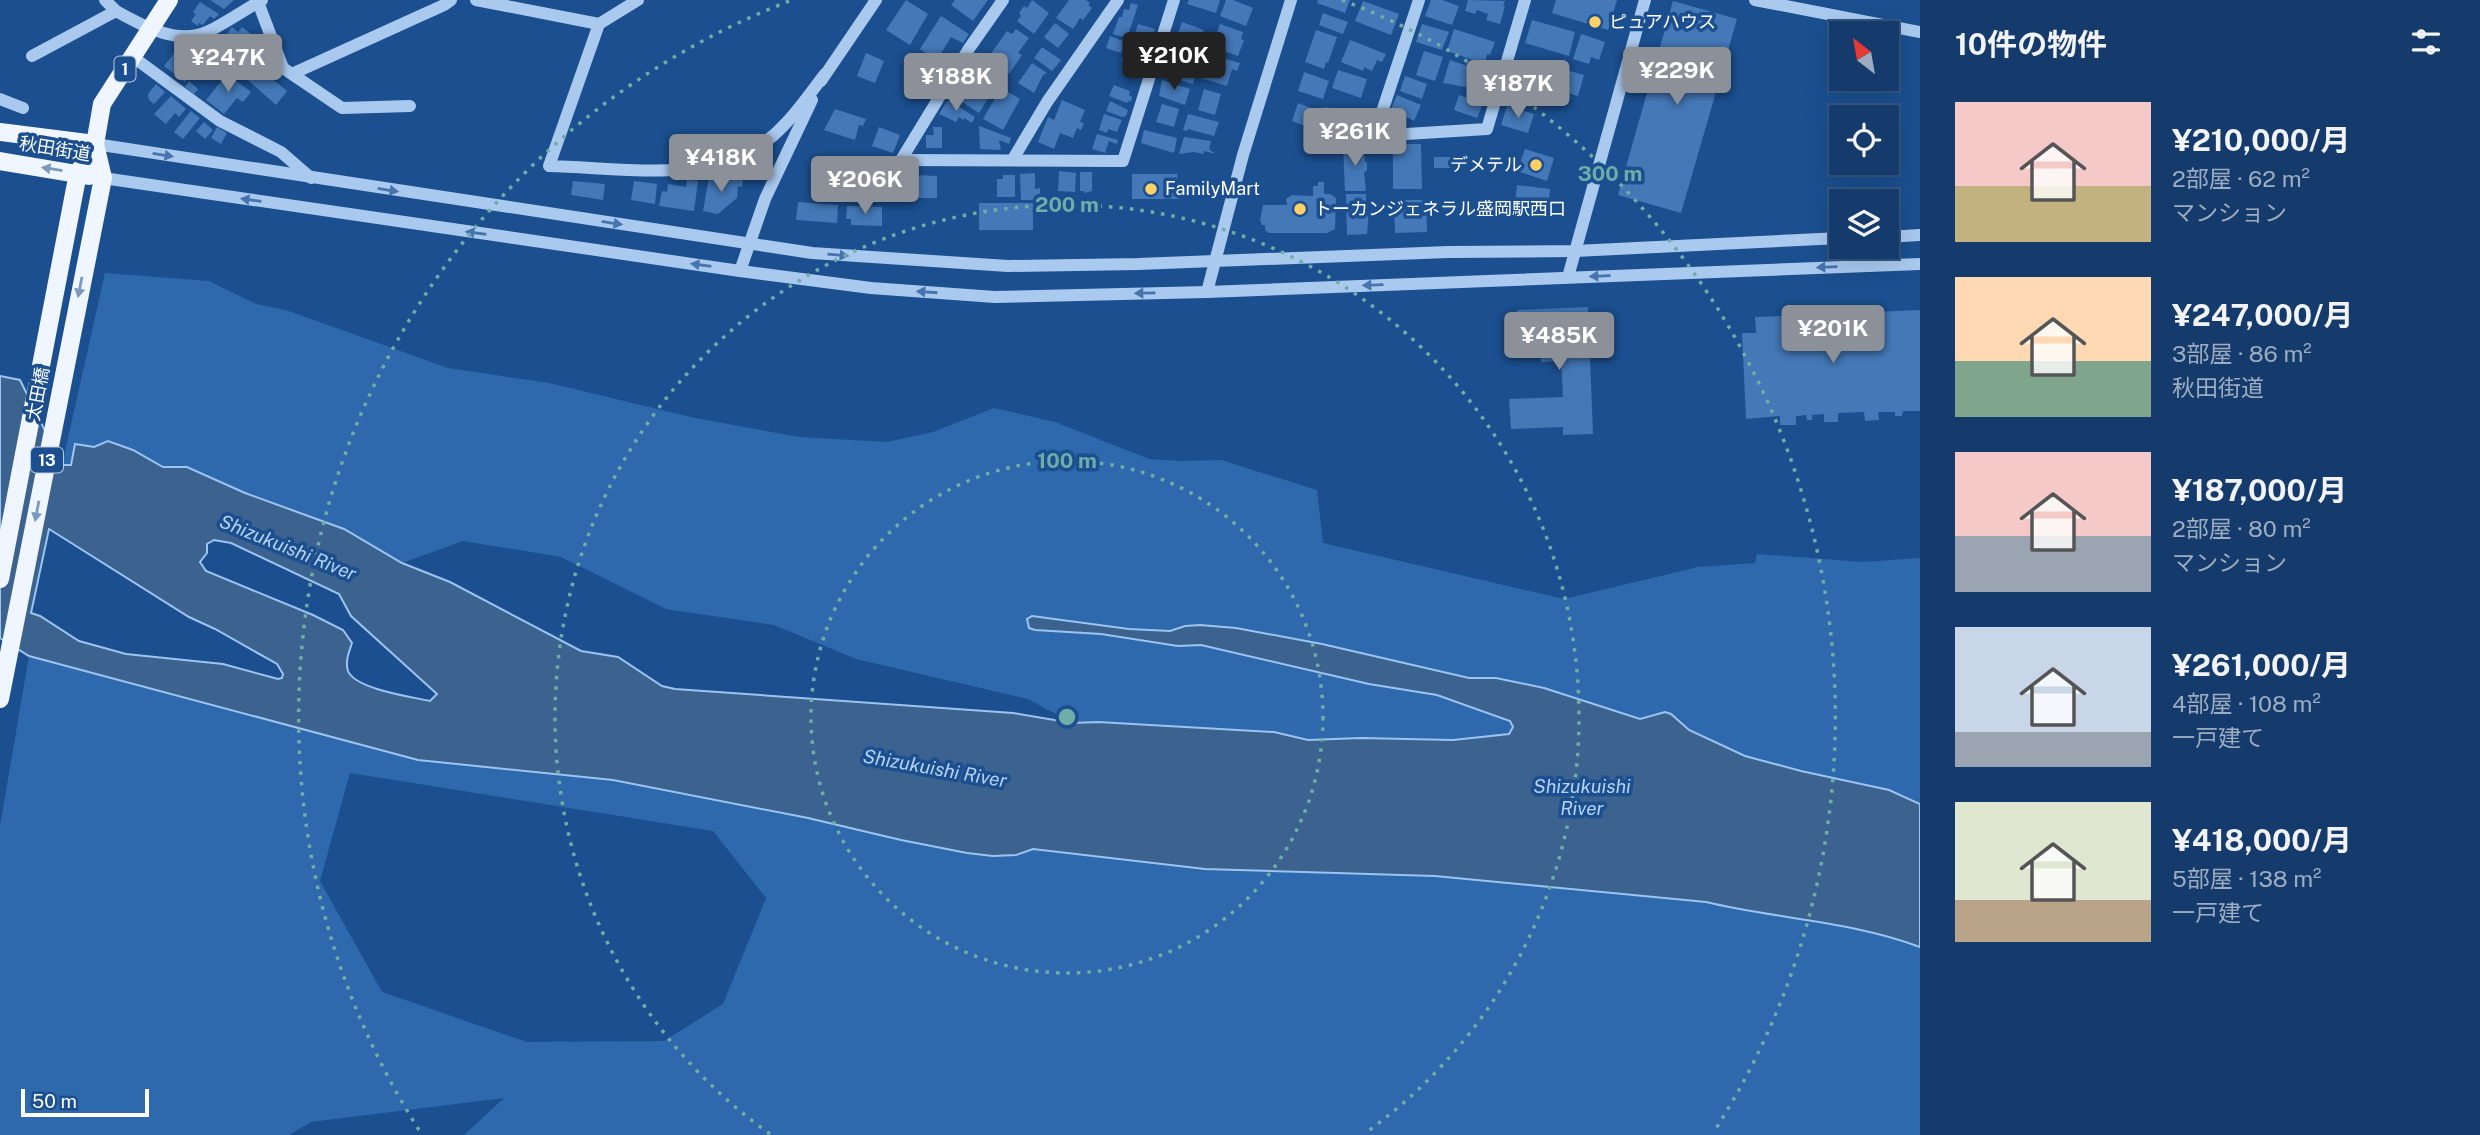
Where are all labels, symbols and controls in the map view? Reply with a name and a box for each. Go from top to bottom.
place label: ピュアハウス [1609,11,1716,32]
marker: ピュアハウス [1587,14,1603,30]
north arrow [1829,21,1899,91]
map controls [1829,21,1899,259]
icon: filters [2407,23,2445,61]
text: 10件の物件 [1955,26,2107,62]
pin: ¥210K [1125,32,1223,92]
pin: ¥247K [179,34,277,94]
text: ¥210K [1139,41,1209,68]
text: ¥247K [190,43,266,70]
pin: ¥229K [1628,48,1726,107]
pin: ¥188K [907,54,1005,113]
text: ¥229K [1639,56,1715,83]
road number: 1 [114,57,136,82]
pin: ¥187K [1469,60,1567,120]
text: ¥188K [920,62,992,89]
text: ¥187K [1483,69,1553,96]
button: locate [1829,105,1899,175]
pin: ¥261K [1306,108,1404,168]
text: ¥261K [1319,117,1391,144]
text: ¥210,000/月 [2172,122,2351,158]
icon: home [2011,130,2095,214]
street label: 秋田街道 [18,133,92,165]
pin: ¥418K [672,134,770,194]
text: ¥418K [685,143,757,170]
one-way arrow [152,150,174,161]
place label: デメテル [1450,154,1522,175]
pin: ¥206K [816,156,914,216]
marker: デメテル [1528,157,1544,173]
text: 300 m [1578,161,1642,186]
one-way arrow [40,163,62,174]
text: ¥206K [827,165,903,192]
text: 2部屋 · 62 m² [2172,165,2310,192]
place label: FamilyMart [1165,178,1260,199]
marker: FamilyMart [1143,181,1159,197]
one-way arrow [377,184,399,195]
button: layers [1829,189,1899,259]
text: 200 m [1035,192,1099,217]
one-way arrow [239,194,261,205]
place label: トーカンジェネラル盛岡駅西口 [1314,198,1566,219]
text: マンション [2172,199,2287,226]
marker: トーカンジェネラル盛岡駅西口 [1292,201,1308,217]
one-way arrow [602,218,624,229]
one-way arrow [465,227,487,238]
one-way arrow [827,250,849,261]
one-way arrow [690,260,712,271]
one-way arrow [1816,262,1838,273]
one-way arrow [1589,270,1611,281]
one-way arrow [75,276,86,298]
one-way arrow [1361,279,1383,290]
one-way arrow [915,286,937,297]
one-way arrow [1134,287,1156,299]
text: ¥247,000/月 [2172,297,2353,333]
icon: home [2011,305,2095,389]
pin: ¥201K [1784,306,1882,365]
pin: ¥485K [1510,312,1608,372]
text: ¥201K [1798,314,1868,341]
text: ¥485K [1520,321,1598,348]
text: 3部屋 · 86 m² [2172,340,2312,367]
street label: 太田橋 [22,365,53,422]
text: 秋田街道 [2172,374,2264,401]
road number: 13 [31,447,63,472]
text: 100 m [1037,448,1097,473]
text: ¥187,000/月 [2172,472,2347,508]
icon: home [2011,480,2095,564]
one-way arrow [31,500,42,522]
water label: Shizukuishi River [216,510,360,585]
text: 2部屋 · 80 m² [2172,515,2311,542]
text: マンション [2172,549,2287,576]
text: ¥261,000/月 [2172,647,2351,683]
icon: home [2011,655,2095,739]
text: 4部屋 · 108 m² [2172,690,2321,717]
centre of rings [1055,705,1079,729]
text: 一戸建て [2172,724,2264,751]
water label: Shizukuishi River [861,745,1009,792]
water label: Shizukuishi River [1533,775,1631,819]
text: ¥418,000/月 [2172,822,2352,858]
icon: home [2011,830,2095,914]
text: 5部屋 · 138 m² [2172,865,2322,892]
text: 一戸建て [2172,899,2264,926]
scale bar [21,1086,149,1118]
text: 50 m [32,1090,77,1112]

